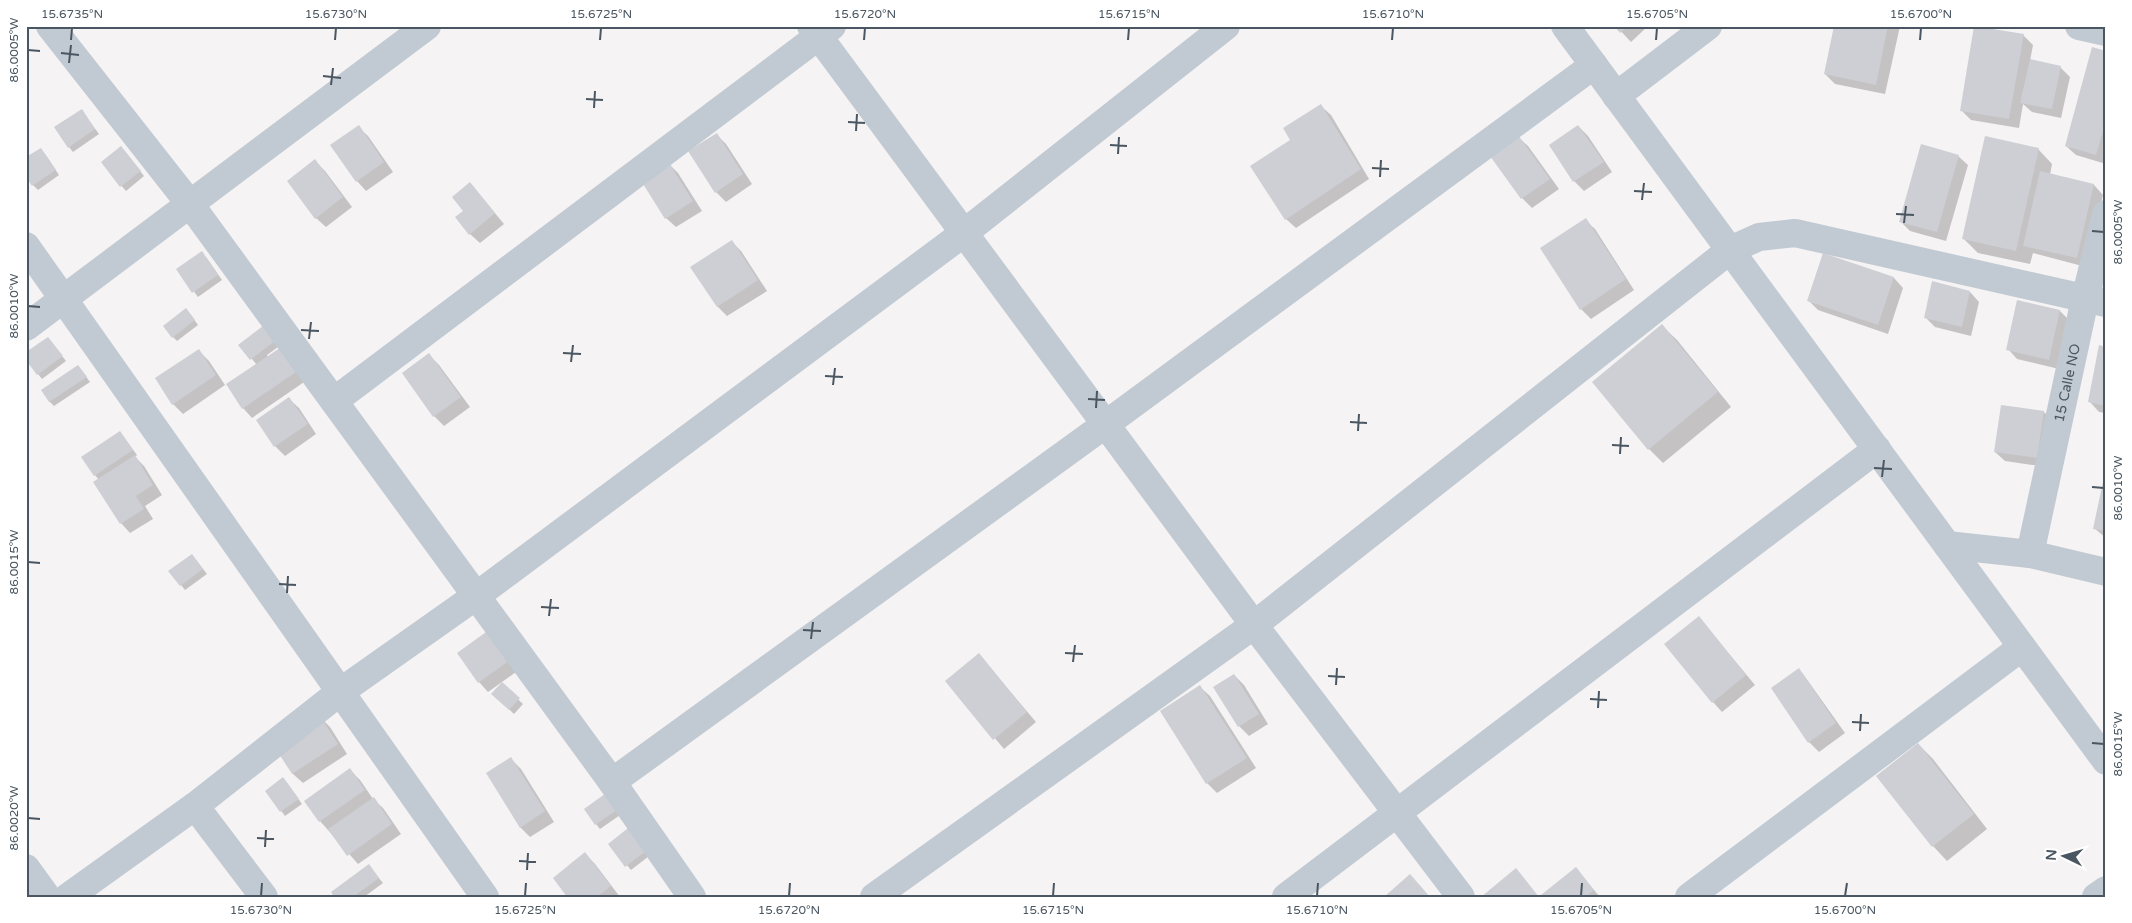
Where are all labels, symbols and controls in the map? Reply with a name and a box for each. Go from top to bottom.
text: 15.6735°N [41,7,103,21]
text: 15.6730°N [305,7,367,21]
text: 15.6725°N [570,7,632,21]
text: 15.6720°N [834,7,896,21]
text: 15.6715°N [1098,7,1160,21]
text: 15.6710°N [1362,7,1424,21]
text: 15.6705°N [1626,7,1688,21]
text: 15.6700°N [1890,7,1952,21]
text: 86.0005°W [7,18,21,82]
text: 86.0005°W [2111,200,2125,264]
text: 86.0010°W [7,273,21,339]
street label: 15 Calle NO [2050,342,2084,424]
text: 86.0010°W [2111,455,2125,521]
text: 86.0015°W [7,530,21,594]
text: 86.0015°W [2111,712,2125,776]
text: 86.0020°W [7,785,21,851]
north arrow [2040,830,2090,880]
text: N [2043,849,2061,861]
text: 15.6730°N [230,903,292,917]
text: 15.6725°N [494,903,556,917]
text: 15.6720°N [758,903,820,917]
text: 15.6715°N [1022,903,1084,917]
text: 15.6710°N [1286,903,1348,917]
text: 15.6705°N [1550,903,1612,917]
text: 15.6700°N [1814,903,1876,917]

